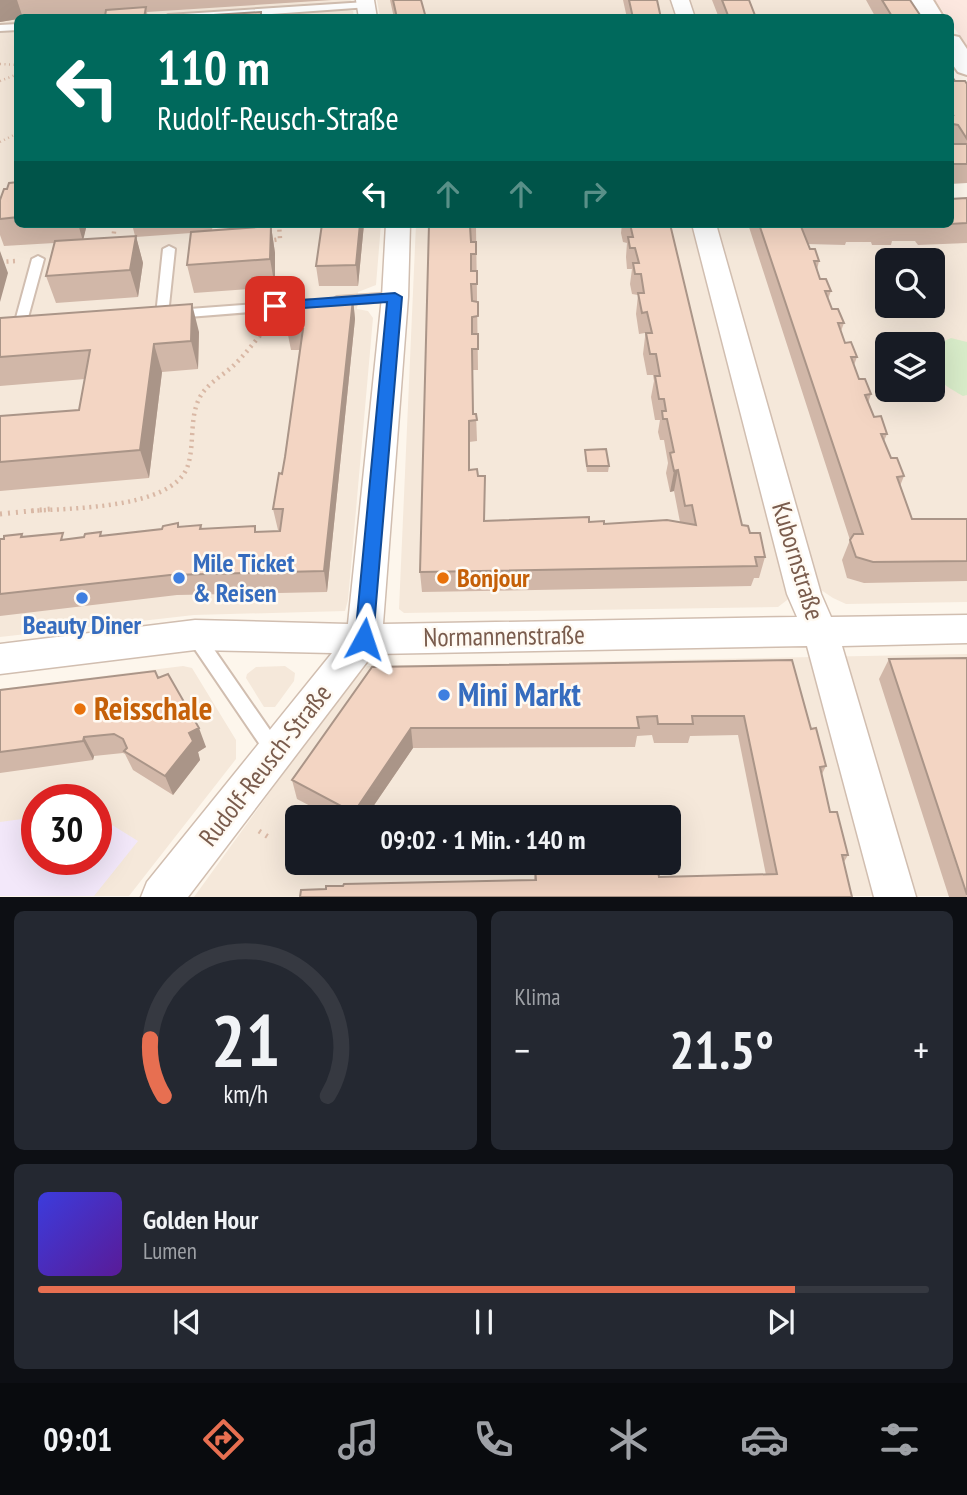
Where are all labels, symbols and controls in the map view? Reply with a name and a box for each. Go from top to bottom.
text: 110 m [157,35,270,99]
icon: left [42,42,133,133]
text: Rudolf-Reusch-Straße [157,97,399,139]
icon: left [356,175,394,213]
icon: ahead [429,175,467,213]
icon: ahead [502,175,540,213]
icon: right [575,175,613,213]
map controls [875,248,945,402]
button: search [875,248,945,318]
pin [245,276,305,336]
icon: arrive [256,287,294,325]
button: layers [875,332,945,402]
street label: Kubornstraße [765,498,832,624]
place label: Mile Ticket & Reisen [193,546,295,609]
place label: Bonjour [457,561,530,594]
marker: Mile Ticket & Reisen [171,570,187,586]
marker: Bonjour [435,570,451,586]
marker: Beauty Diner [74,590,90,606]
position arrow [327,602,401,676]
place label: Beauty Diner [23,608,142,641]
street label: Normannenstraße [423,618,585,653]
place label: Mini Markt [458,673,582,715]
street label: Rudolf-Reusch-Straße [191,677,338,852]
place label: Reisschale [94,687,212,729]
marker: Mini Markt [436,687,452,703]
marker: Reisschale [72,701,88,717]
speed limit sign: 30 [21,784,112,875]
text: 09:02 · 1 Min. · 140 m [381,823,585,856]
text: Klima [515,982,560,1011]
text: 21 [210,993,280,1087]
text: 21.5° [669,1016,774,1083]
text: − [515,1025,530,1074]
text: + [913,1025,929,1074]
text: km/h [223,1078,267,1110]
text: Golden Hour [143,1203,258,1236]
text: Lumen [143,1236,197,1265]
icon: previous [168,1303,206,1341]
icon: pause [465,1303,503,1341]
icon: next [762,1303,800,1341]
icon: directions [199,1415,248,1464]
icon: music [334,1415,383,1464]
icon: phone [469,1415,518,1464]
icon: climate [604,1415,653,1464]
icon: car [740,1415,789,1464]
icon: filters [875,1415,924,1464]
text: 09:01 [43,1418,112,1460]

